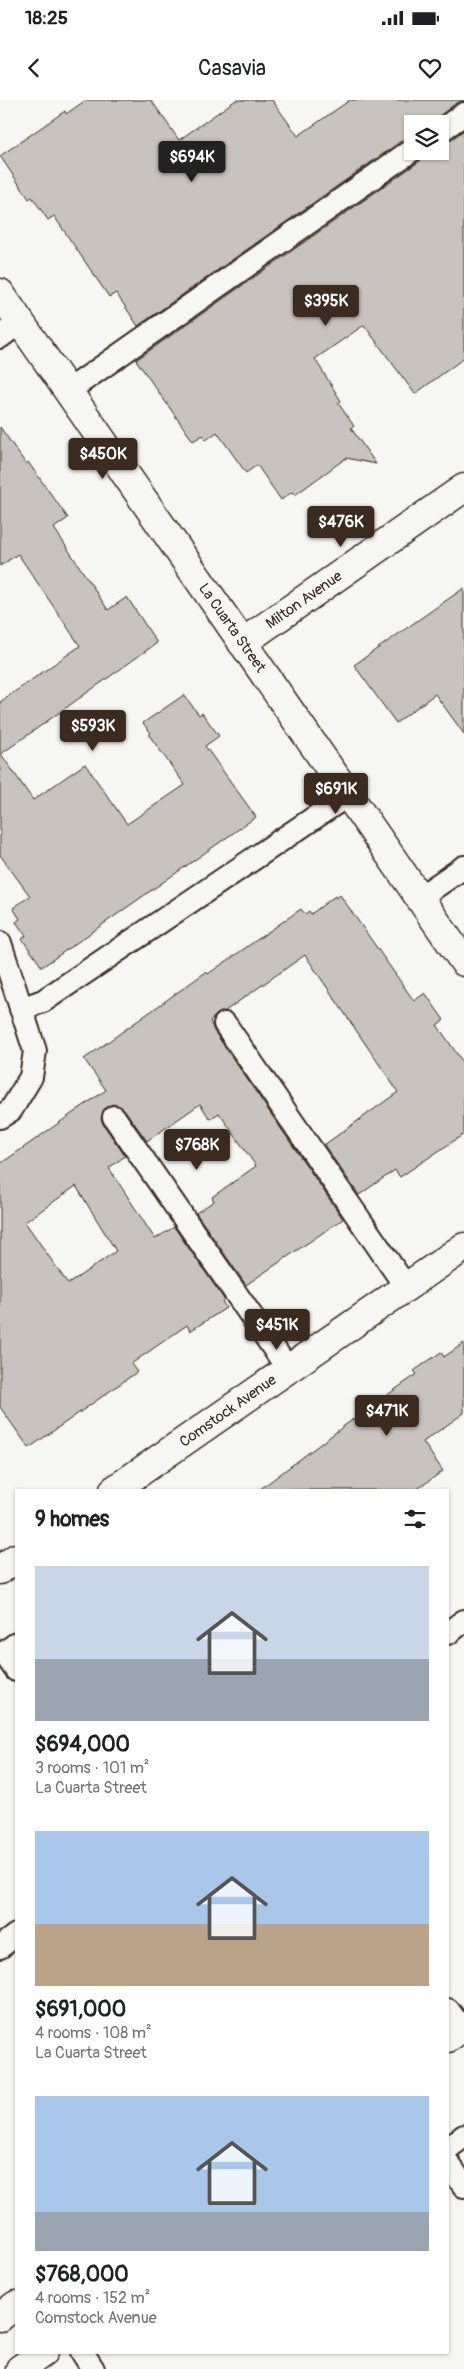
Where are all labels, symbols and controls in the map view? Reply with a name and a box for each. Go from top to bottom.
text: 18:25 [25,6,68,30]
icon: back [20,54,48,82]
text: Casavia [198,54,266,82]
icon: heart [416,54,444,82]
map controls [404,115,449,160]
button: layers [404,115,449,160]
pin: $694K [157,141,227,183]
text: $694K [169,147,215,167]
pin: $395K [291,284,361,327]
text: $395K [304,291,348,311]
pin: $450K [68,438,138,480]
text: $450K [79,444,127,464]
pin: $476K [306,506,376,548]
text: $476K [318,512,364,532]
street label: Milton Avenue [262,566,346,633]
street label: La Cuarta Street [194,580,270,677]
pin: $593K [58,710,128,752]
text: $593K [71,716,115,736]
pin: $691K [301,772,371,815]
text: $691K [315,779,357,799]
pin: $768K [162,1128,232,1171]
text: $768K [175,1135,219,1155]
pin: $451K [242,1308,312,1351]
text: $451K [256,1315,298,1335]
street label: Comstock Avenue [176,1370,281,1451]
pin: $471K [352,1394,422,1437]
text: $471K [366,1401,408,1421]
icon: filters [401,1505,429,1533]
text: 9 homes [35,1506,109,1533]
icon: home [187,1598,277,1688]
text: $694,000 [35,1731,130,1758]
text: 3 rooms · 101 m² [35,1758,149,1778]
text: La Cuarta Street [35,1778,147,1798]
icon: home [187,1863,277,1953]
text: $691,000 [35,1996,126,2023]
text: 4 rooms · 108 m² [35,2023,152,2043]
text: La Cuarta Street [35,2043,147,2063]
icon: home [187,2128,277,2218]
text: $768,000 [35,2261,129,2288]
text: 4 rooms · 152 m² [35,2288,150,2308]
text: Comstock Avenue [35,2308,157,2328]

